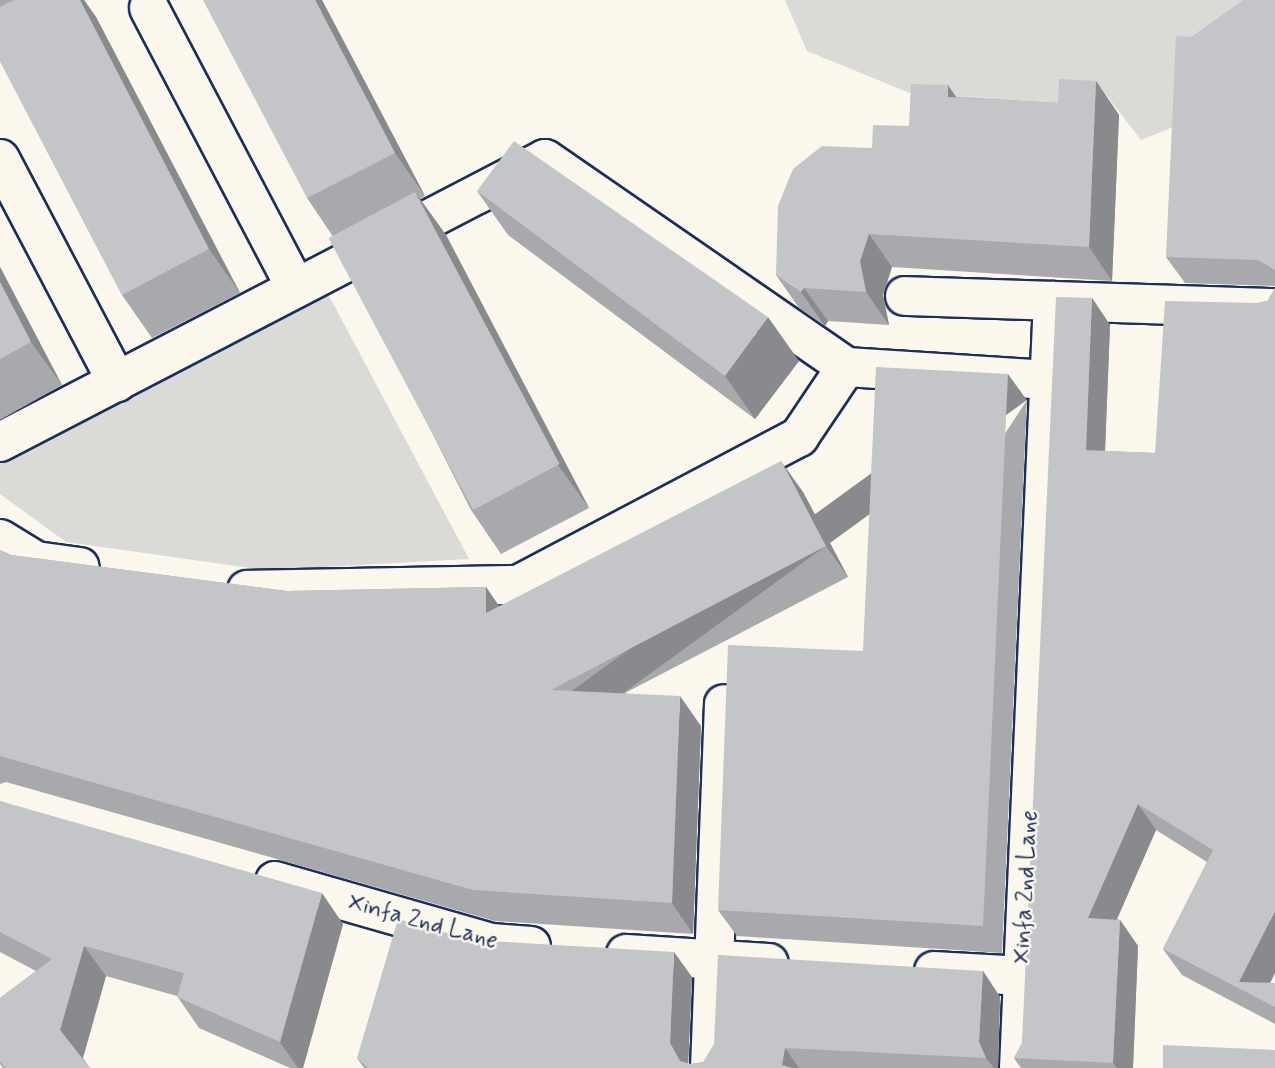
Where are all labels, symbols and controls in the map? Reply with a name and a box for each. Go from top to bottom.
street label: Xinfa 2nd Lane [1008,809,1044,965]
street label: Xinfa 2nd Lane [344,888,502,956]

